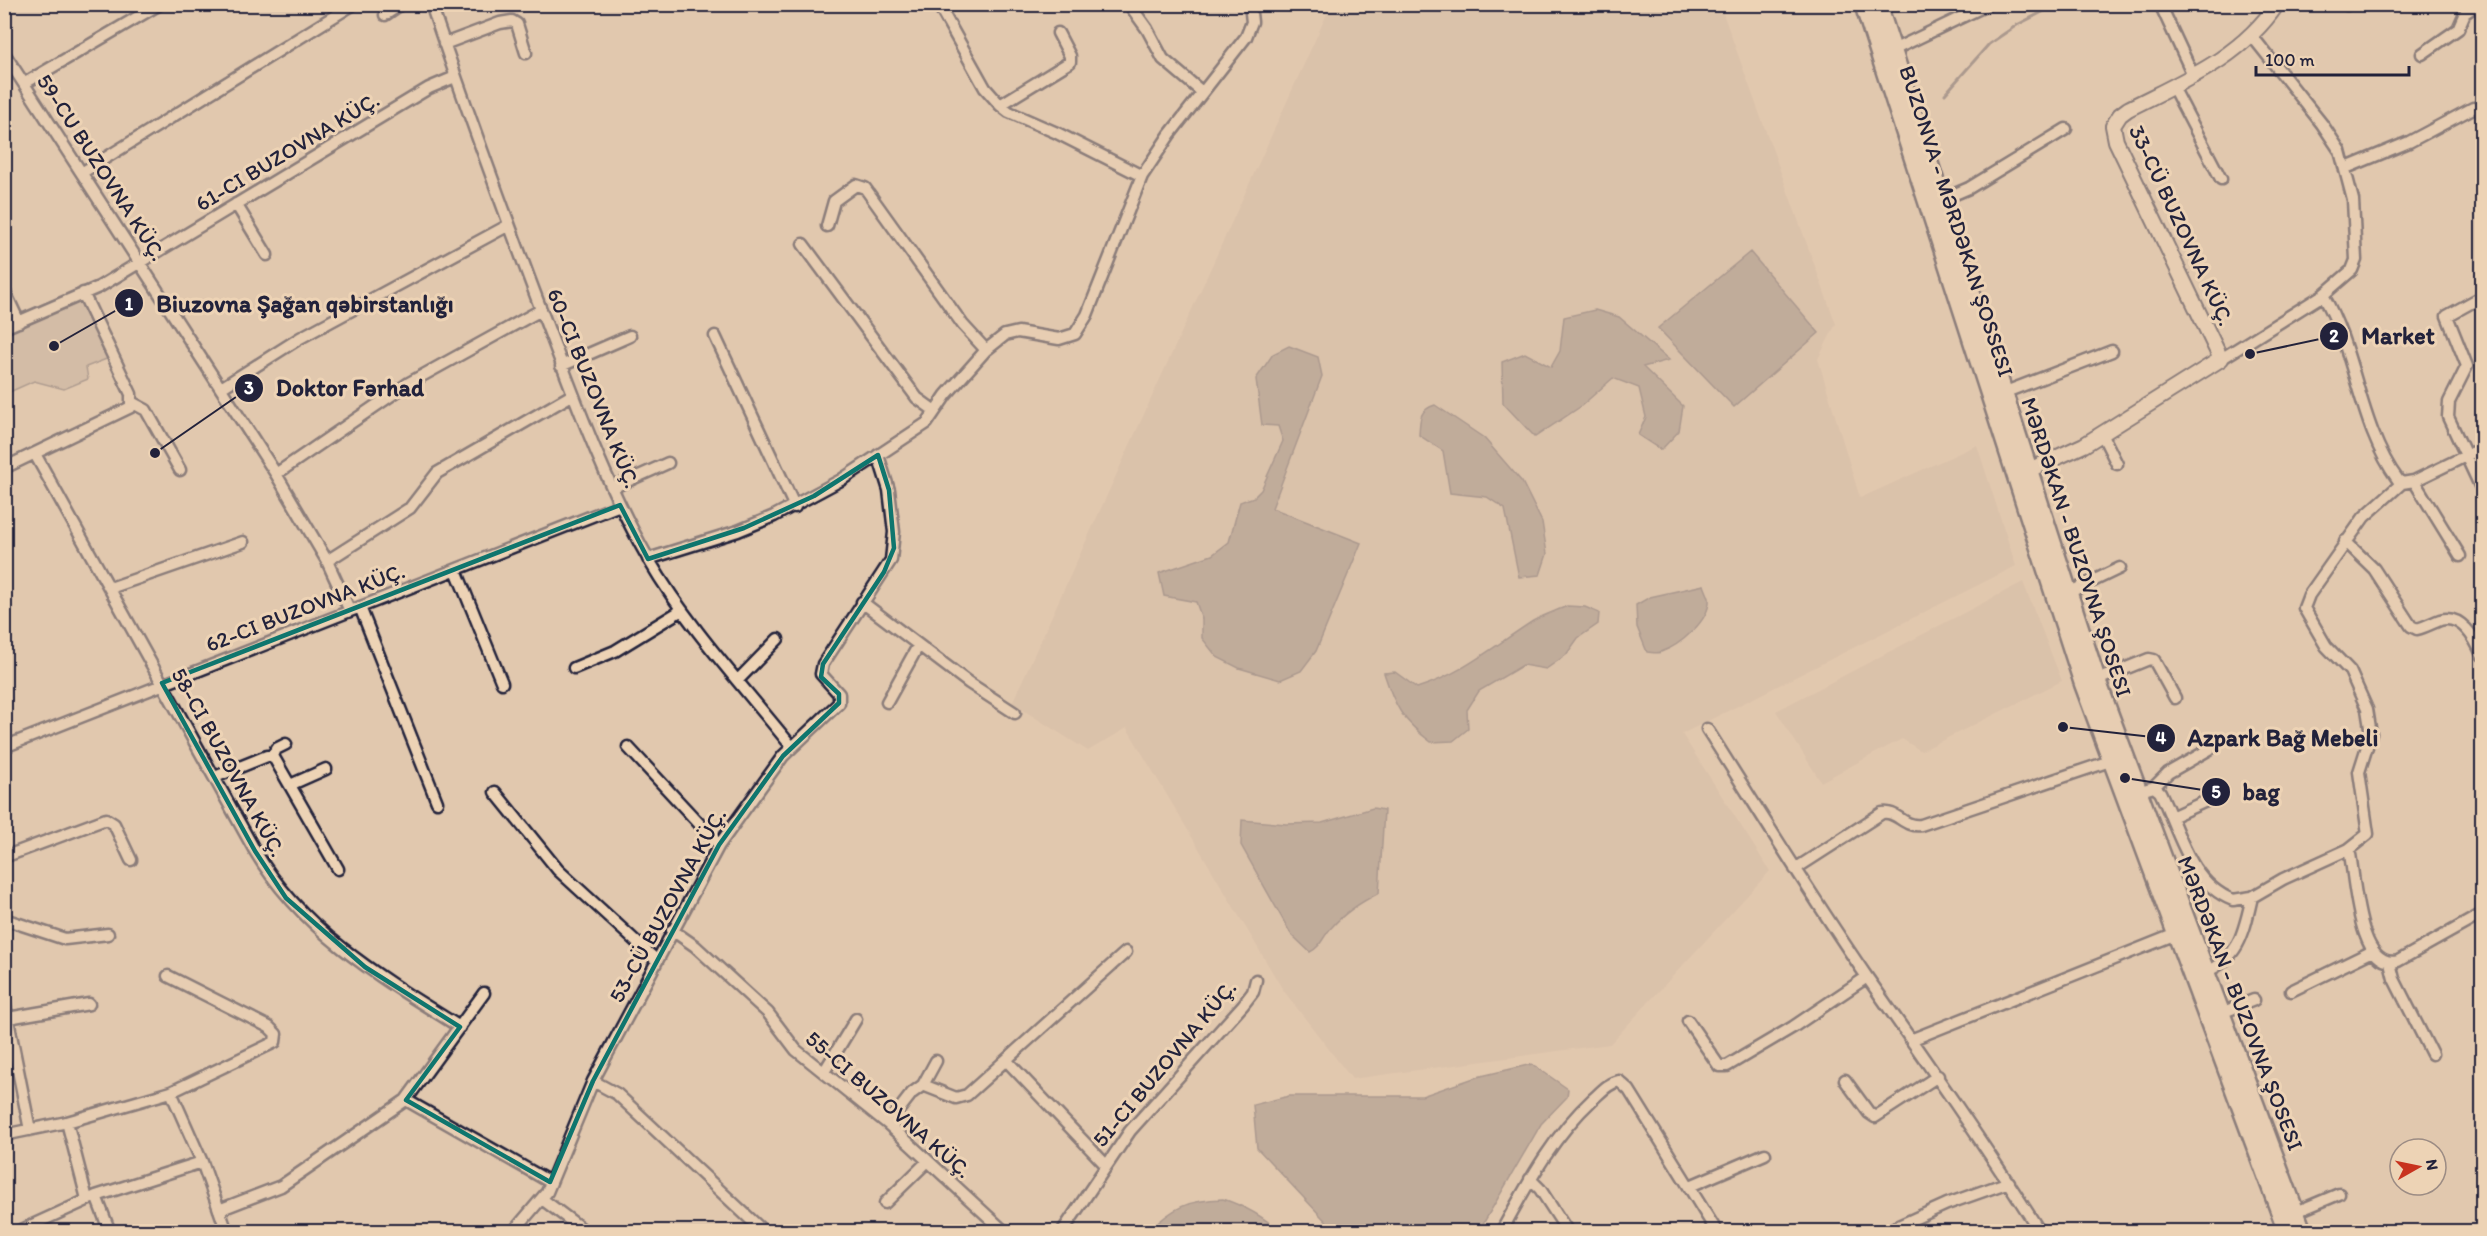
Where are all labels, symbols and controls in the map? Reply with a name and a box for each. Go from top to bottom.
scale bar [2256,39,2409,77]
text: 100 m [2265,49,2315,71]
street label: BUZONVA - MƏRDƏKAN ŞOSSESI [1893,62,2020,380]
street label: 59-CU BUZOVNA KÜÇ. [31,69,172,266]
street label: 61-CI BUZOVNA KÜÇ. [190,86,384,217]
street label: 33-CÜ BUZOVNA KÜÇ. [2123,121,2240,330]
callout: Biuzovna Şağan qəbirstanlığı [114,282,466,324]
street label: 60-CI BUZOVNA KÜÇ. [541,284,646,492]
text: Biuzovna Şağan qəbirstanlığı [156,289,454,319]
text: 1 [125,293,134,315]
callout: Market [2319,315,2447,357]
text: Market [2361,321,2435,350]
text: 2 [2329,325,2339,347]
callout: Doktor Fərhad [234,367,436,409]
text: Doktor Fərhad [276,373,425,402]
text: 3 [244,377,254,399]
street label: MƏRDƏKAN - BUZOVNA ŞOSESI [2015,394,2138,700]
street label: 62-CI BUZOVNA KÜÇ. [202,557,409,658]
street label: 58-CI BUZOVNA KÜÇ. [165,663,292,861]
callout: Azpark Bağ Mebeli [2146,717,2391,759]
text: Azpark Bağ Mebeli [2187,723,2379,753]
text: 4 [2156,727,2167,749]
callout: bag [2201,771,2292,813]
text: bag [2242,777,2280,807]
text: 5 [2211,781,2221,803]
street label: 53-CÜ BUZOVNA KÜÇ. [603,803,732,1007]
street label: MƏRDƏKAN - BUZOVNA ŞOSESI [2172,852,2309,1154]
street label: 51-CI BUZOVNA KÜÇ. [1087,974,1242,1152]
street label: 55-CI BUZOVNA KÜÇ. [800,1025,977,1184]
north arrow [2388,1137,2448,1197]
text: N [2422,1158,2443,1172]

